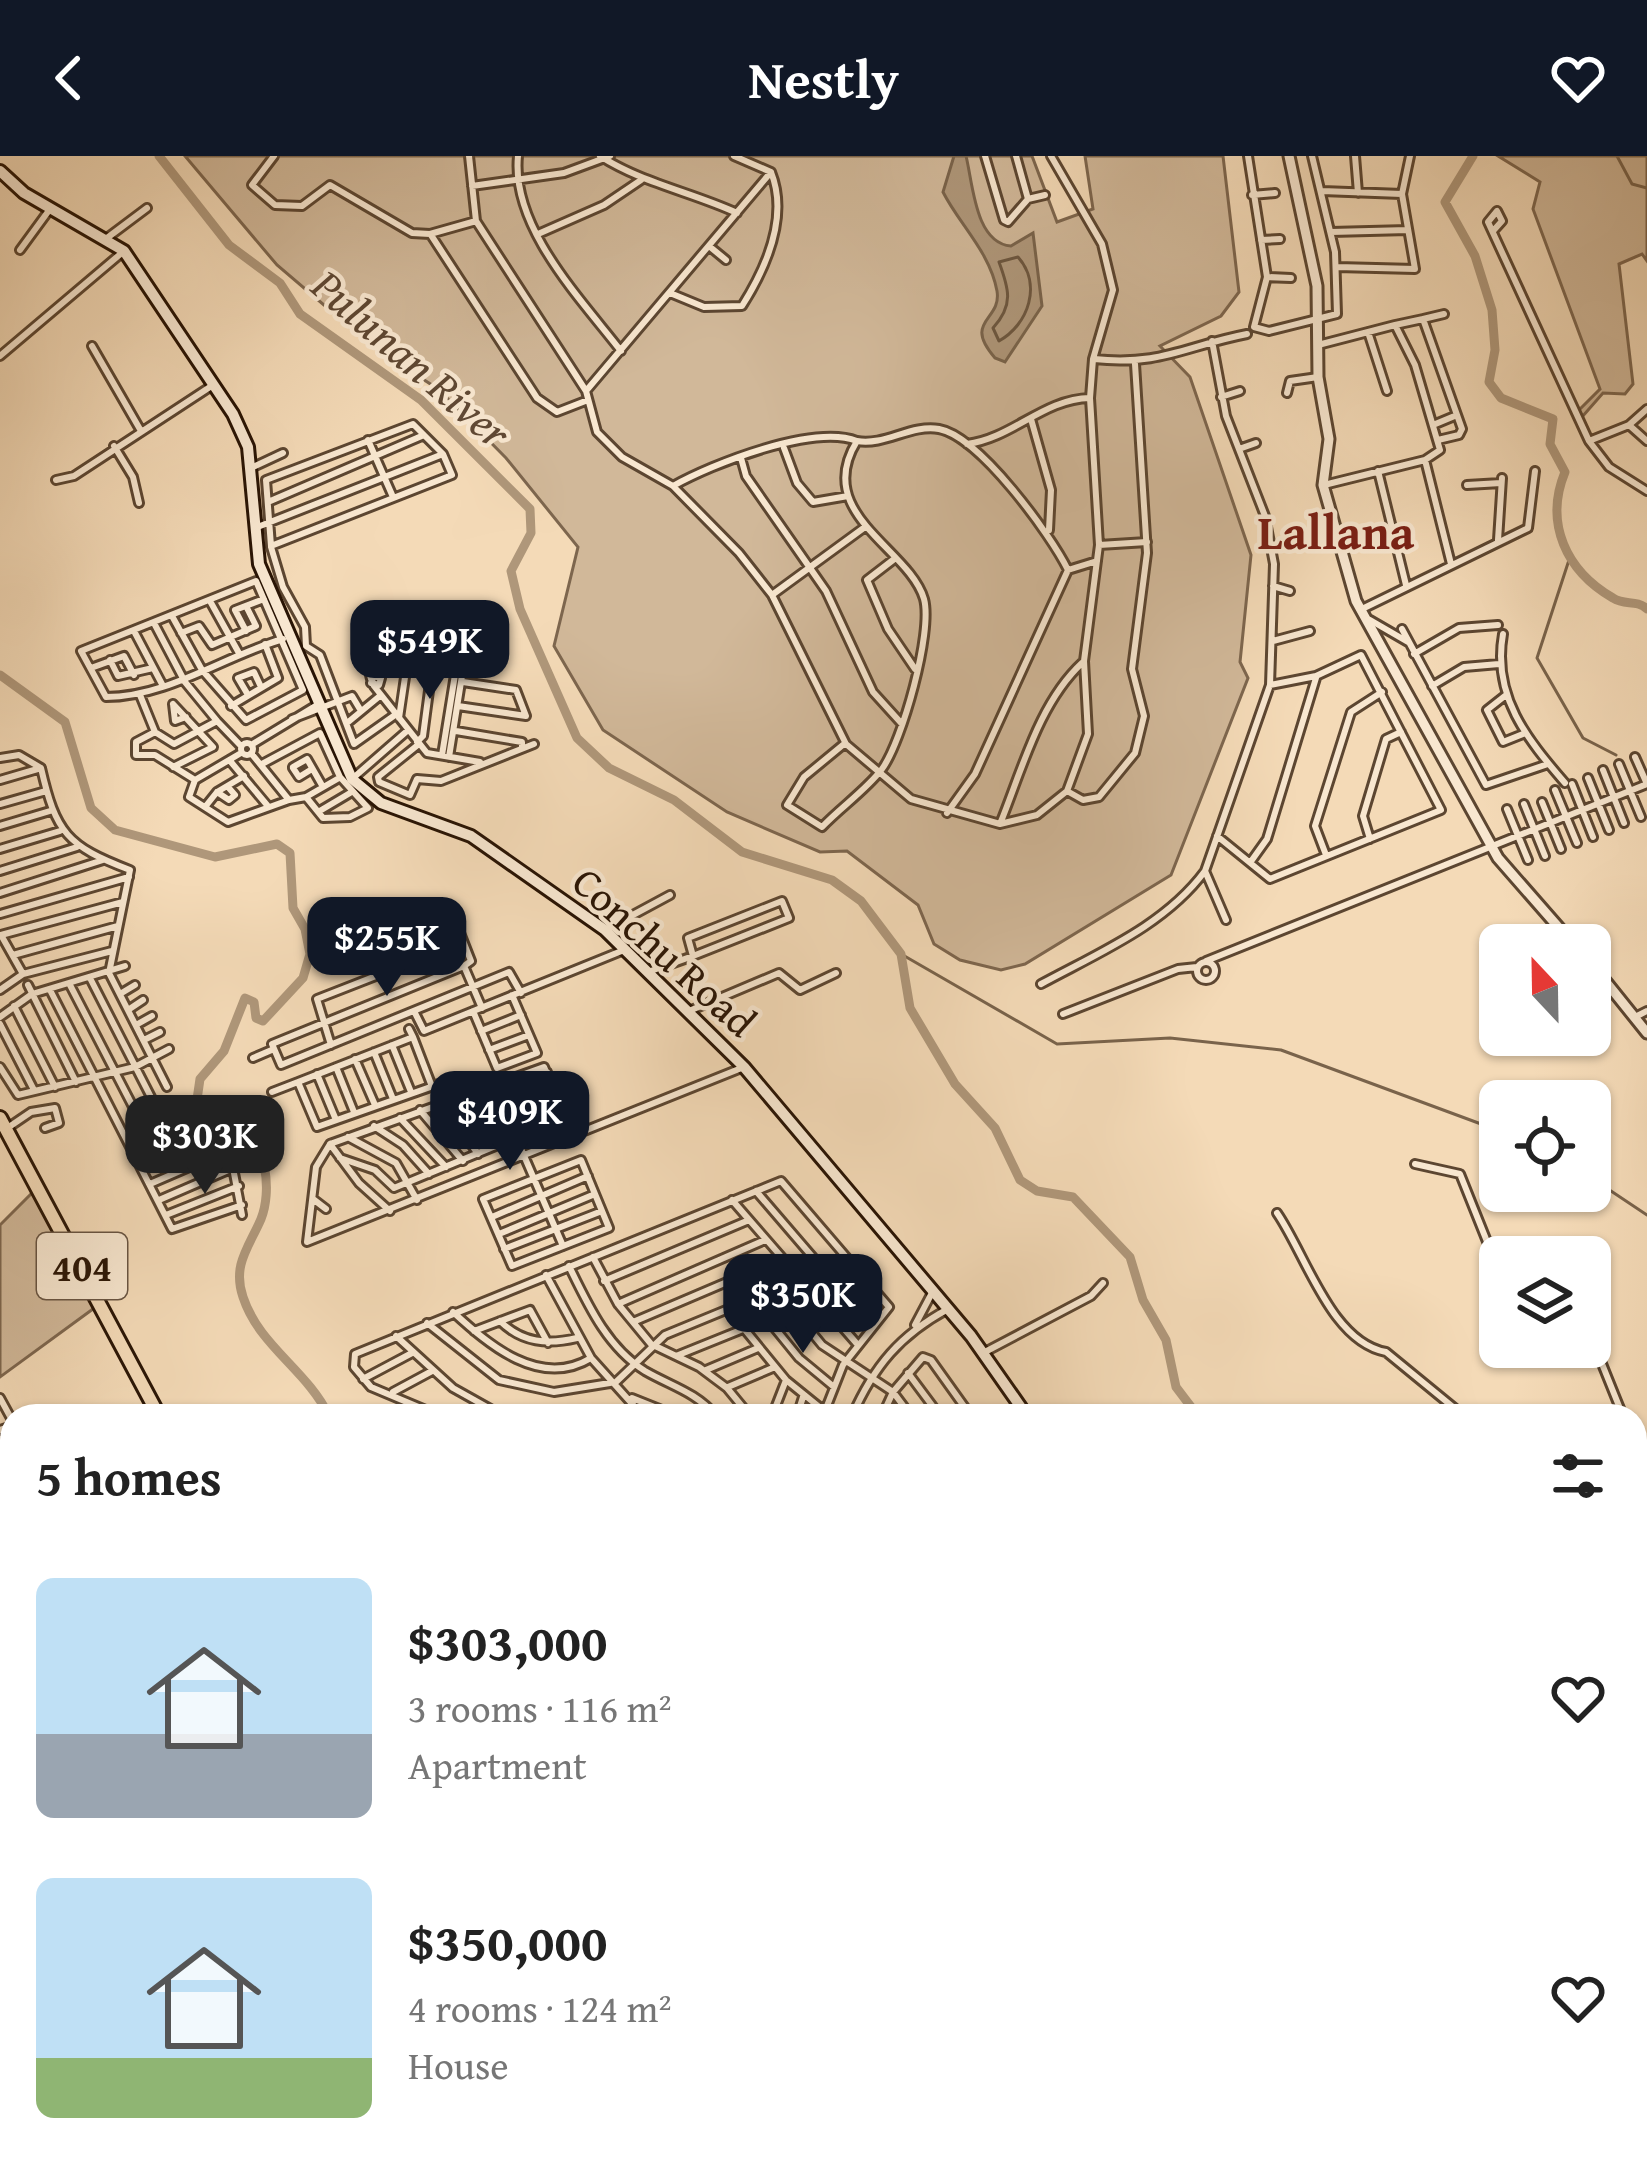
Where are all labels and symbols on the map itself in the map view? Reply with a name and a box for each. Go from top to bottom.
water label: Pulunan River [297,252,527,464]
district label: Lallana [1258,496,1415,567]
pin: $549K [346,600,514,702]
street label: Conchu Road [559,852,771,1051]
pin: $255K [303,897,471,999]
north arrow [1479,924,1611,1056]
pin: $409K [426,1071,594,1173]
pin: $303K [121,1095,289,1197]
road number: 404 [37,1233,127,1299]
pin: $350K [719,1254,887,1356]

